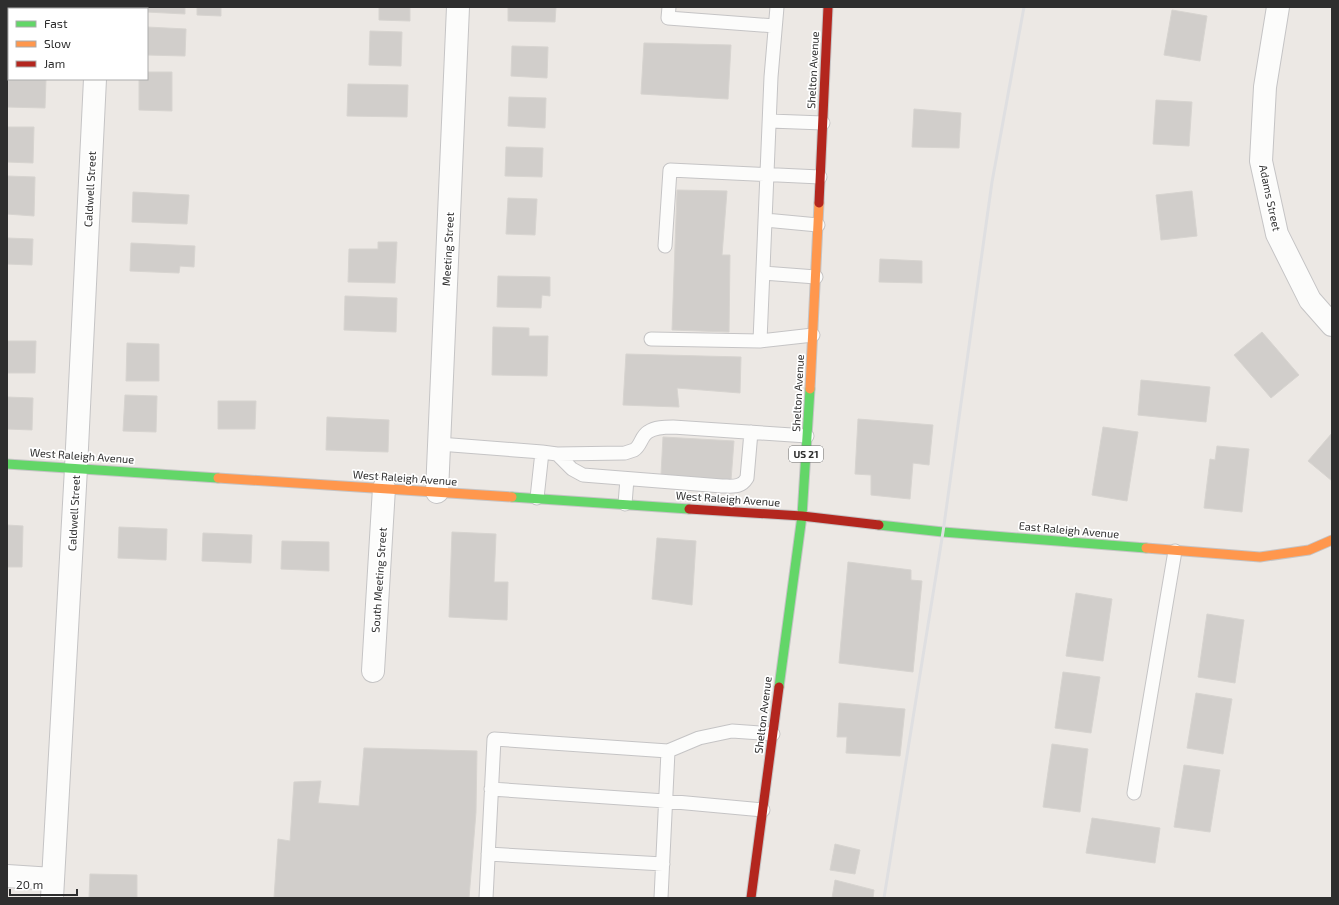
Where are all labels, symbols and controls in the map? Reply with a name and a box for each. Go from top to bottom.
legend [8,8,148,80]
text: Fast [44,16,68,30]
street label: Shelton Avenue [804,31,821,109]
text: Slow [44,36,71,50]
text: Jam [44,56,65,70]
street label: Caldwell Street [81,151,98,227]
street label: Adams Street [1257,164,1284,232]
street label: Meeting Street [439,212,456,286]
street label: Shelton Avenue [789,354,806,432]
street label: West Raleigh Avenue [29,445,135,466]
road number: US 21 [789,446,823,462]
street label: West Raleigh Avenue [352,467,458,488]
street label: Caldwell Street [65,475,82,551]
street label: West Raleigh Avenue [675,488,781,509]
street label: East Raleigh Avenue [1018,519,1120,540]
street label: South Meeting Street [368,527,389,633]
street label: Shelton Avenue [751,676,774,754]
scale bar [10,871,77,897]
text: 20 m [16,877,43,891]

